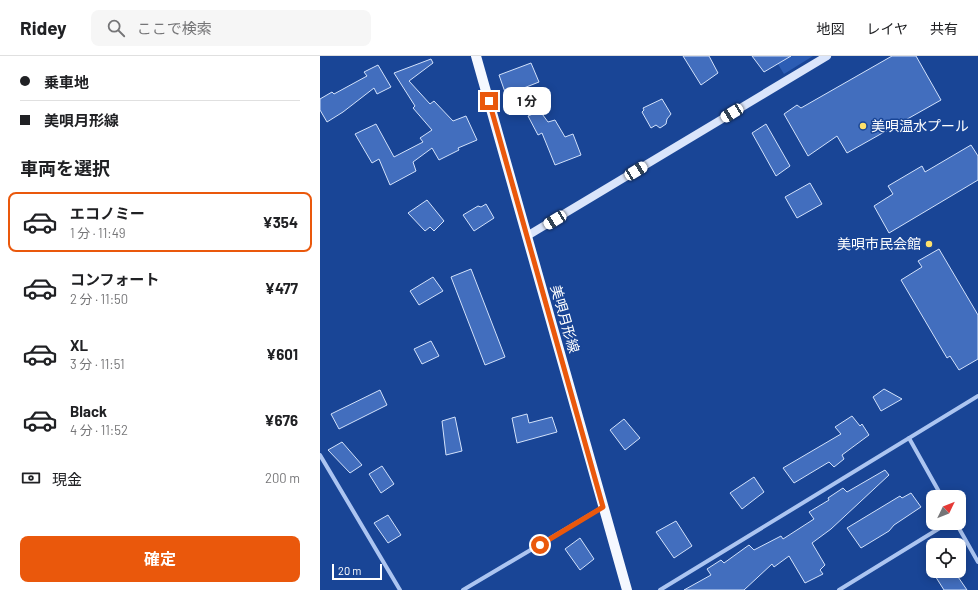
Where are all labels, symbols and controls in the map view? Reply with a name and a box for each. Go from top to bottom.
search box [91,10,371,46]
text: Ridey [20,16,67,39]
icon: search [105,17,127,39]
text: ここで検索 [137,19,212,37]
text: 地図 [816,20,844,37]
text: レイヤ [866,20,908,37]
text: 共有 [930,20,958,37]
text: 乗車地 [44,73,89,91]
callout: 1 分 [503,87,551,115]
route end [480,92,498,110]
text: 1 分 [517,93,537,109]
car [719,102,745,124]
text: 美唄月形線 [44,111,119,129]
place label: 美唄温水プール [871,117,969,134]
marker: 美唄温水プール [858,121,868,131]
text: 車両を選択 [20,157,110,179]
car [623,160,649,182]
icon: car [22,204,58,240]
text: エコノミー [70,204,145,222]
car [542,209,568,231]
text: ¥354 [262,213,298,231]
text: 1 分 · 11:49 [70,225,126,241]
place label: 美唄市民会館 [837,235,921,252]
marker: 美唄市民会館 [924,239,934,249]
icon: car [22,270,58,306]
text: コンフォート [70,270,160,288]
text: ¥477 [265,279,298,297]
street label: 美唄月形線 [548,283,583,355]
text: 2 分 · 11:50 [70,291,128,307]
icon: car [22,336,58,372]
text: XL [70,336,88,354]
text: ¥601 [266,345,298,363]
text: 3 分 · 11:51 [70,356,125,372]
icon: car [22,402,58,438]
text: Black [70,402,107,420]
text: ¥676 [264,411,298,429]
text: 4 分 · 11:52 [70,422,128,438]
icon: cash [20,467,42,489]
text: 現金 [52,470,82,488]
text: 200 m [265,470,300,486]
north arrow [926,490,966,530]
map controls [926,490,966,578]
button: 確定 [20,536,300,582]
route start [531,536,549,554]
button: locate [926,538,966,578]
scale bar [332,562,382,581]
text: 20 m [338,564,361,577]

